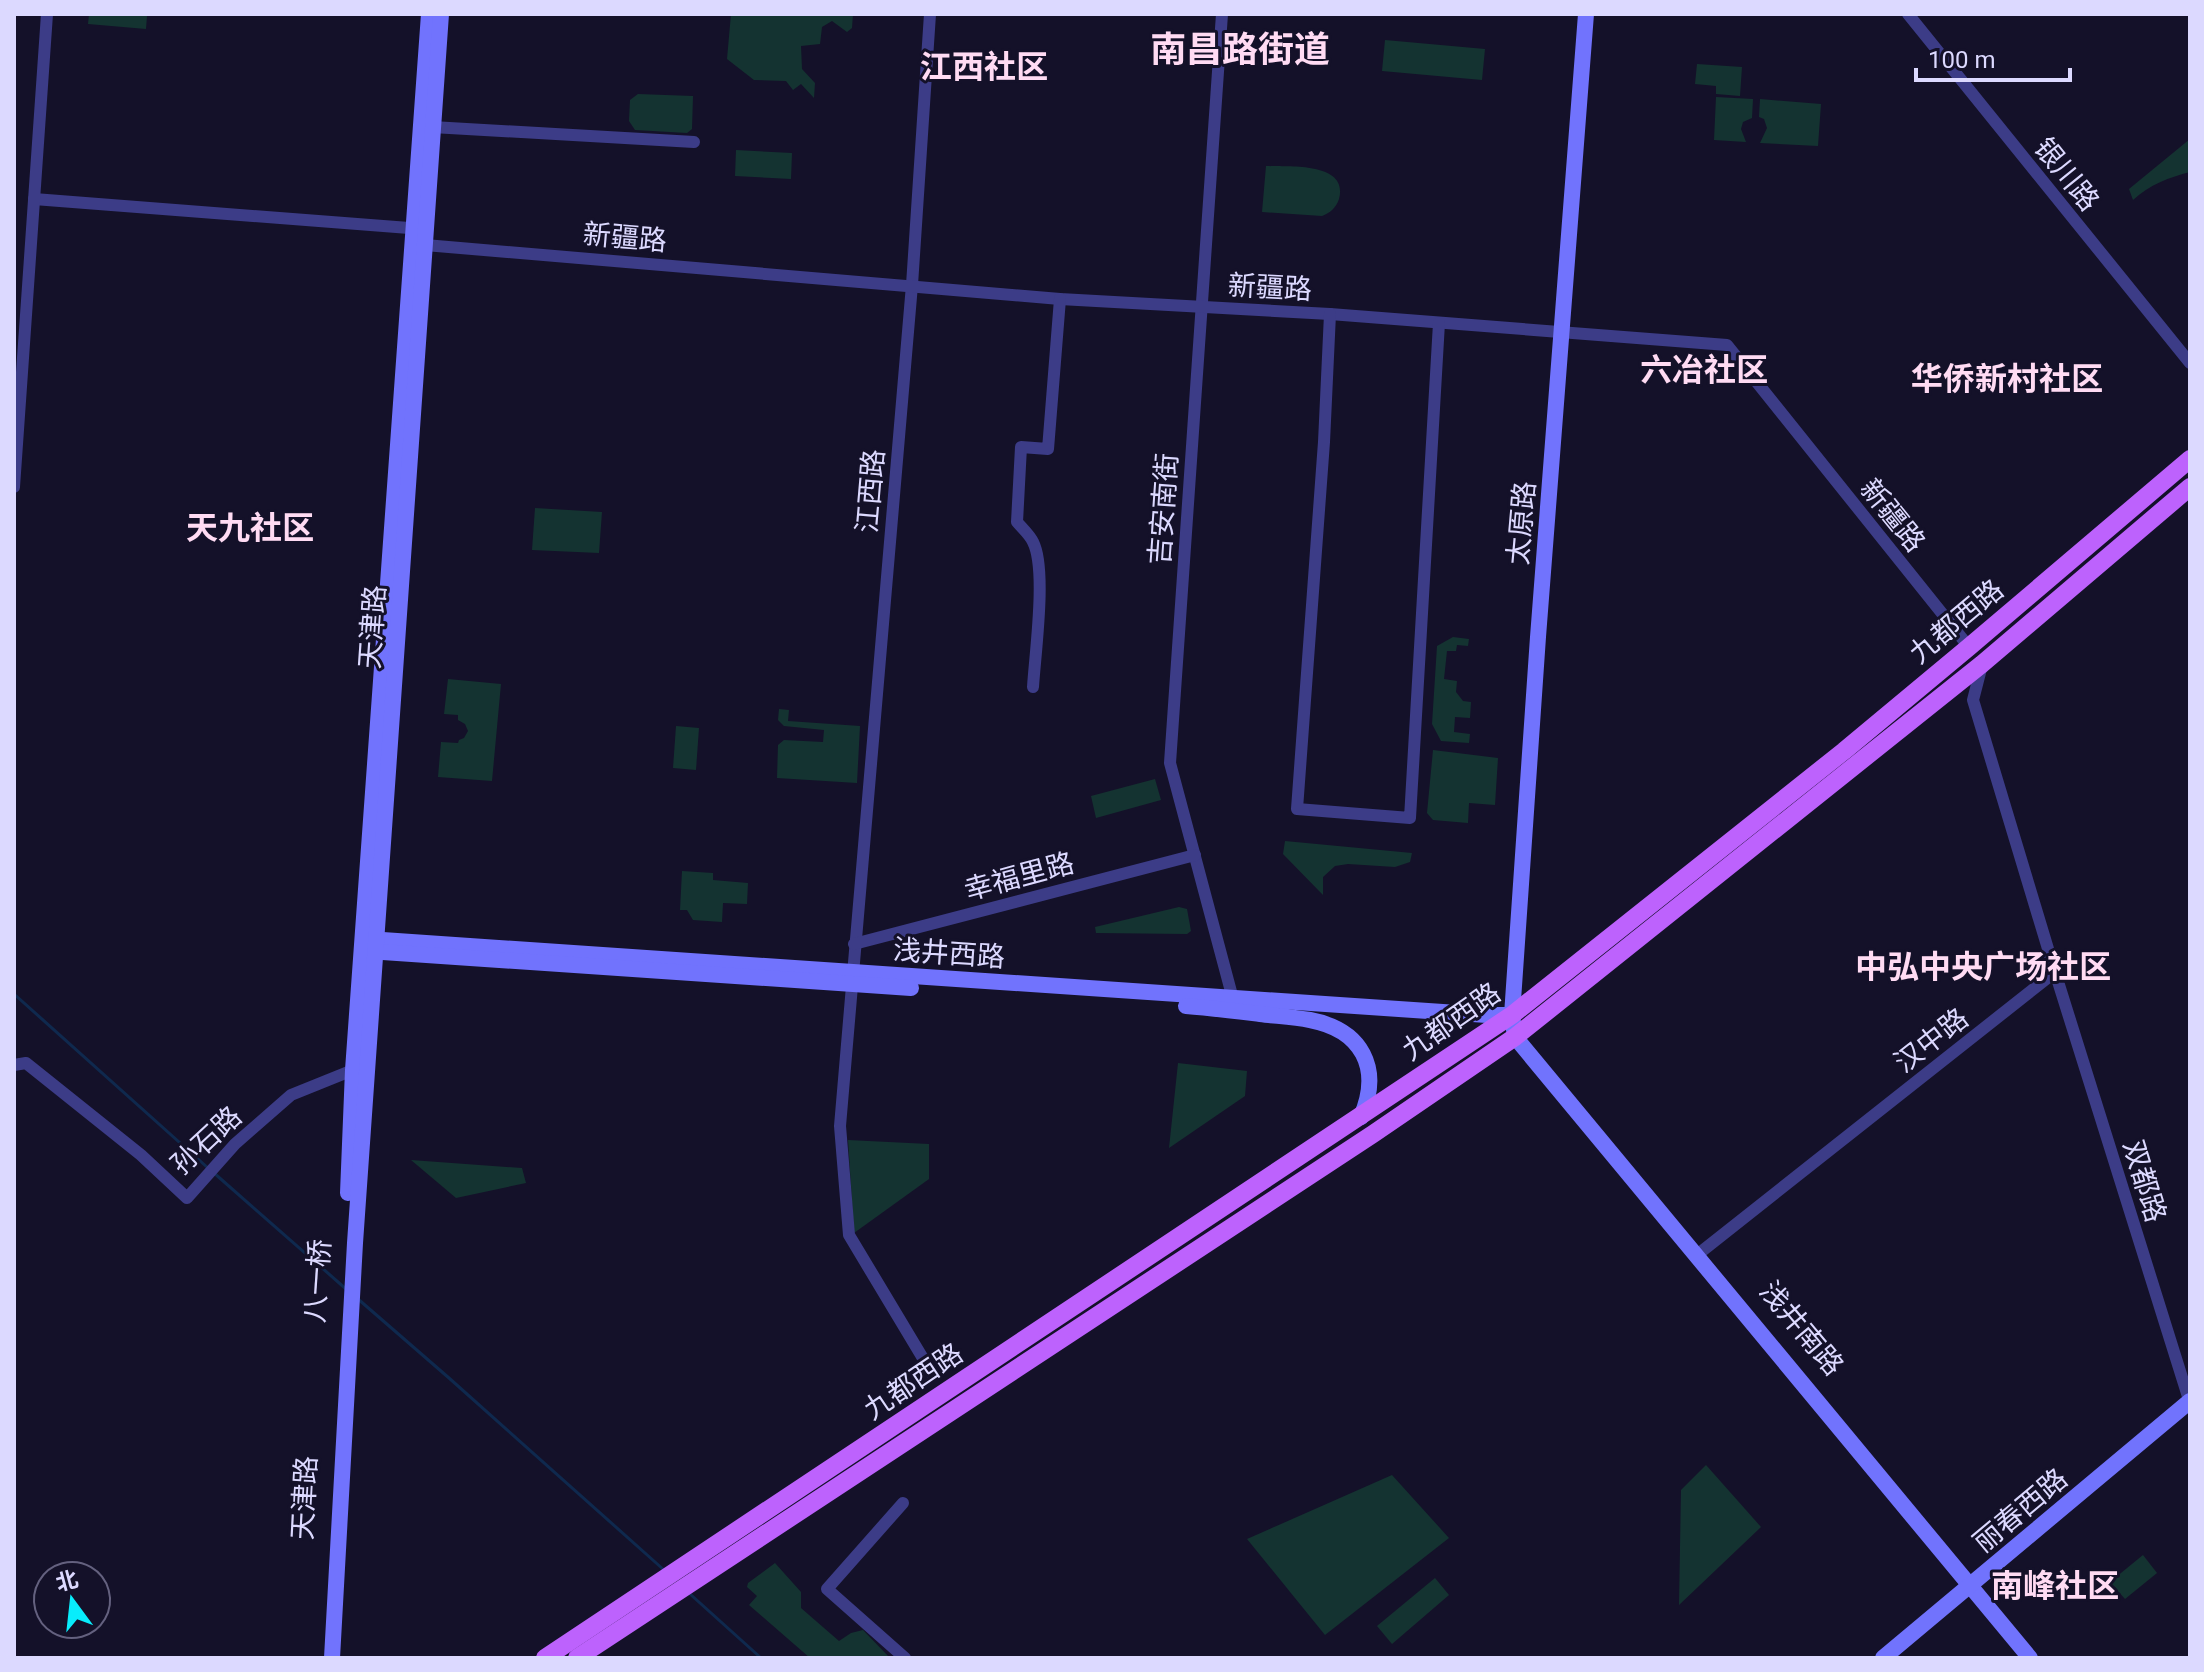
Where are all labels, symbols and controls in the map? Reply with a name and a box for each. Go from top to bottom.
district label: 南昌路街道 [1150,29,1330,71]
scale bar [1916,32,2070,82]
text: 100 m [1928,46,1995,74]
district label: 江西社区 [920,48,1048,86]
street label: 银川路 [2027,131,2106,217]
street label: 新疆路 [582,217,668,258]
street label: 新疆路 [1227,269,1313,306]
district label: 六冶社区 [1640,351,1768,389]
district label: 华侨新村社区 [1911,360,2103,398]
street label: 江西路 [850,448,891,534]
street label: 吉安南街 [1143,452,1184,566]
street label: 新疆路 [1853,472,1932,558]
street label: 太原路 [1501,480,1542,566]
district label: 天九社区 [186,509,314,547]
street label: 九都西路 [1903,573,2010,670]
street label: 天津路 [353,584,392,670]
street label: 幸福里路 [961,846,1077,907]
street label: 浅井西路 [892,933,1006,974]
district label: 中弘中央广场社区 [1855,948,2111,986]
street label: 九都西路 [1396,976,1507,1067]
street label: 汉中路 [1888,1002,1975,1079]
street label: 孙石路 [164,1100,248,1181]
street label: 双都路 [2116,1136,2173,1226]
street label: 八一桥 [298,1238,337,1324]
street label: 浅井南路 [1753,1275,1850,1382]
street label: 九都西路 [858,1336,969,1426]
street label: 天津路 [286,1455,323,1541]
street label: 丽春西路 [1967,1462,2074,1559]
north arrow [32,1560,112,1640]
text: 北 [53,1566,81,1596]
district label: 南峰社区 [1991,1567,2119,1605]

